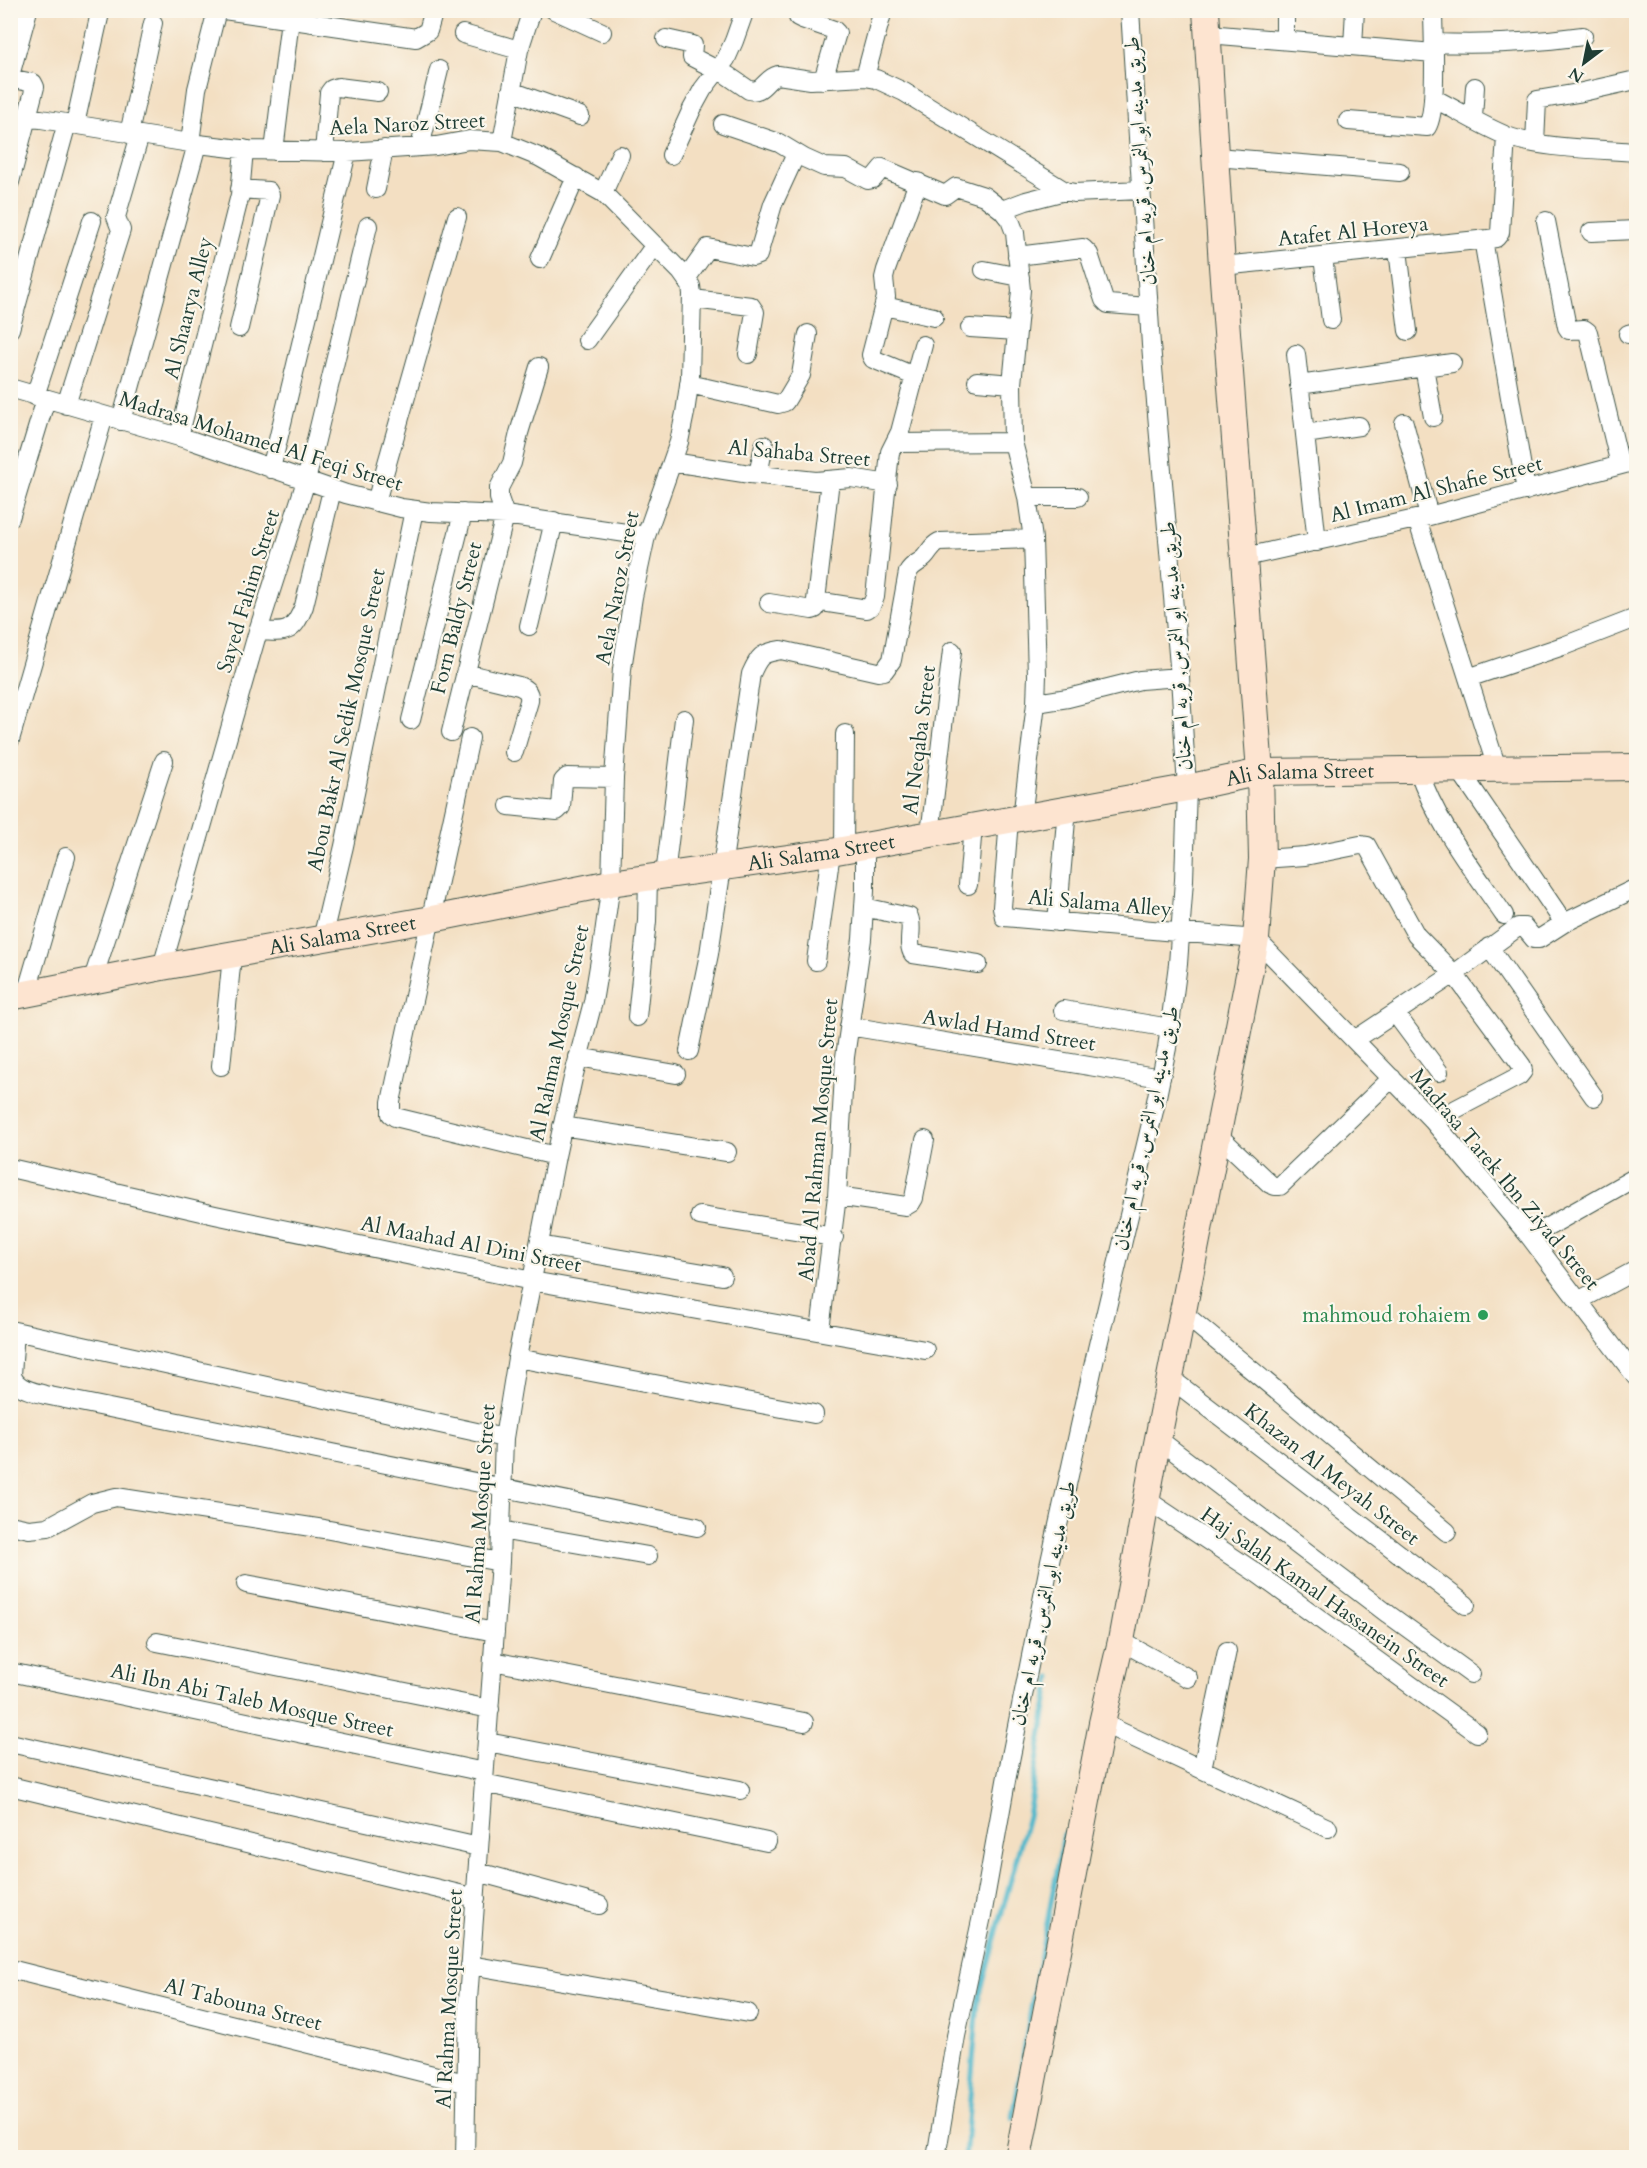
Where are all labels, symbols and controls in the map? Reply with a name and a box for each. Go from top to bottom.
north arrow [1554,33,1614,93]
street label: طريق مدينه ابو النمرس, قريه ام خنان [1117,35,1167,287]
text: N [1565,62,1588,88]
street label: Aela Naroz Street [328,106,486,143]
street label: Atafet Al Horeya [1276,209,1430,254]
street label: Al Shaarya Alley [157,234,220,382]
street label: Madrasa Mohamed Al Feqi Street [116,384,407,499]
street label: Al Sahaba Street [727,433,872,474]
street label: Al Imam Al Shafie Street [1327,449,1546,530]
street label: Sayed Fahim Street [210,506,287,676]
street label: Aela Naroz Street [588,508,647,667]
street label: طريق مدينه ابو النمرس, قريه ام خنان [1153,520,1203,772]
street label: Forn Baldy Street [424,539,489,697]
street label: Abou Bakr Al Sedik Mosque Street [300,566,393,874]
street label: Al Neqaba Street [896,663,943,816]
street label: Ali Salama Street [1223,756,1375,794]
street label: Ali Salama Street [745,827,898,879]
street label: Ali Salama Alley [1027,883,1173,924]
street label: Ali Salama Street [266,908,419,963]
street label: Al Rahma Mosque Street [522,922,597,1144]
street label: Abad Al Rahman Mosque Street [792,997,845,1283]
street label: Awlad Hamd Street [920,1003,1098,1059]
street label: طريق مدينه ابو النمرس, قريه ام خنان [1106,1003,1190,1254]
street label: Madrasa Tarek Ibn Ziyad Street [1403,1062,1606,1297]
street label: Al Maahad Al Dini Street [358,1209,584,1280]
place label: mahmoud rohaiem [1302,1301,1471,1330]
marker: mahmoud rohaiem [1476,1308,1490,1322]
street label: Khazan Al Meyah Street [1238,1397,1426,1552]
street label: Al Rahma Mosque Street [458,1403,503,1625]
street label: طريق مدينه ابو النمرس, قريه ام خنان [1003,1478,1087,1729]
street label: Haj Salah Kamal Hassanein Street [1195,1500,1455,1695]
street label: Ali Ibn Abi Taleb Mosque Street [108,1656,396,1745]
street label: Al Rahma Mosque Street [429,1888,470,2110]
street label: Al Tabouna Street [161,1971,325,2038]

